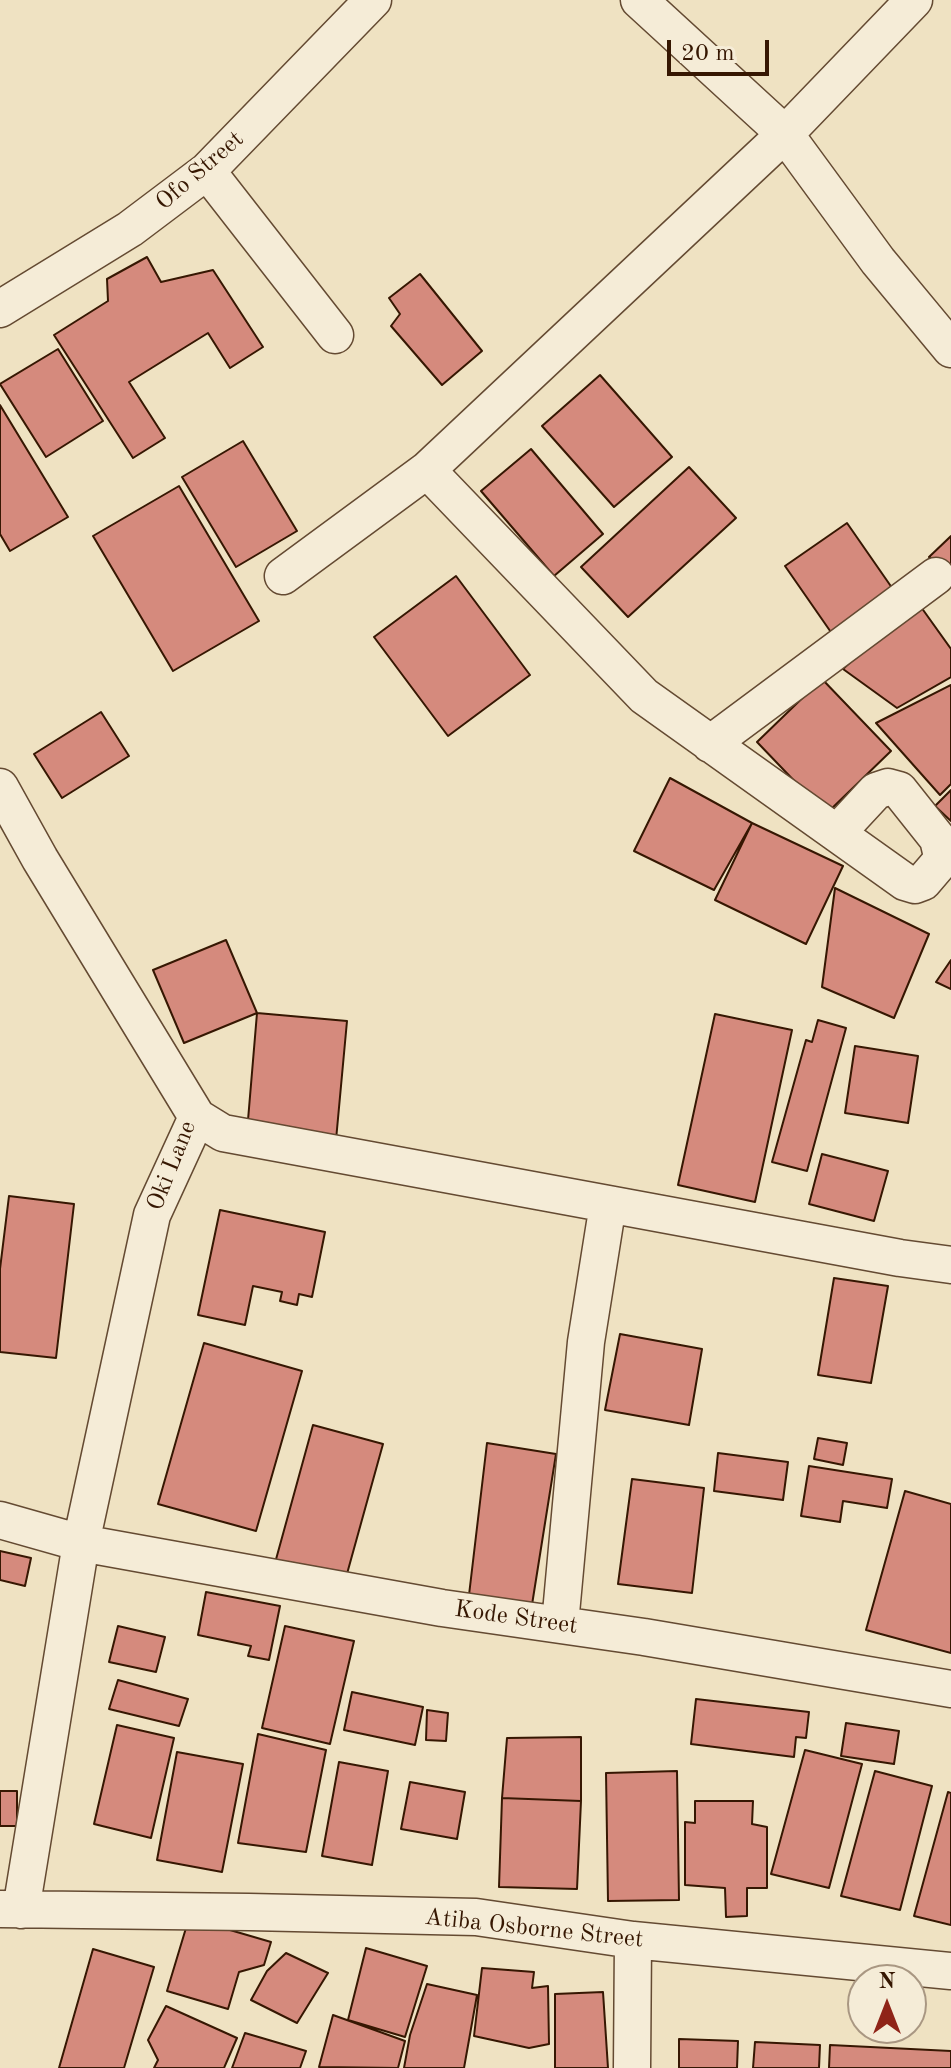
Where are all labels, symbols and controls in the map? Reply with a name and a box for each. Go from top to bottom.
scale bar [671,24,773,74]
text: 20 m [681,42,735,66]
street label: Ofo Street [150,125,250,217]
street label: Oki Lane [141,1117,203,1215]
street label: Kode Street [453,1595,579,1641]
street label: Atiba Osborne Street [423,1903,645,1955]
north arrow [847,1964,927,2044]
text: N [879,1971,895,1993]

